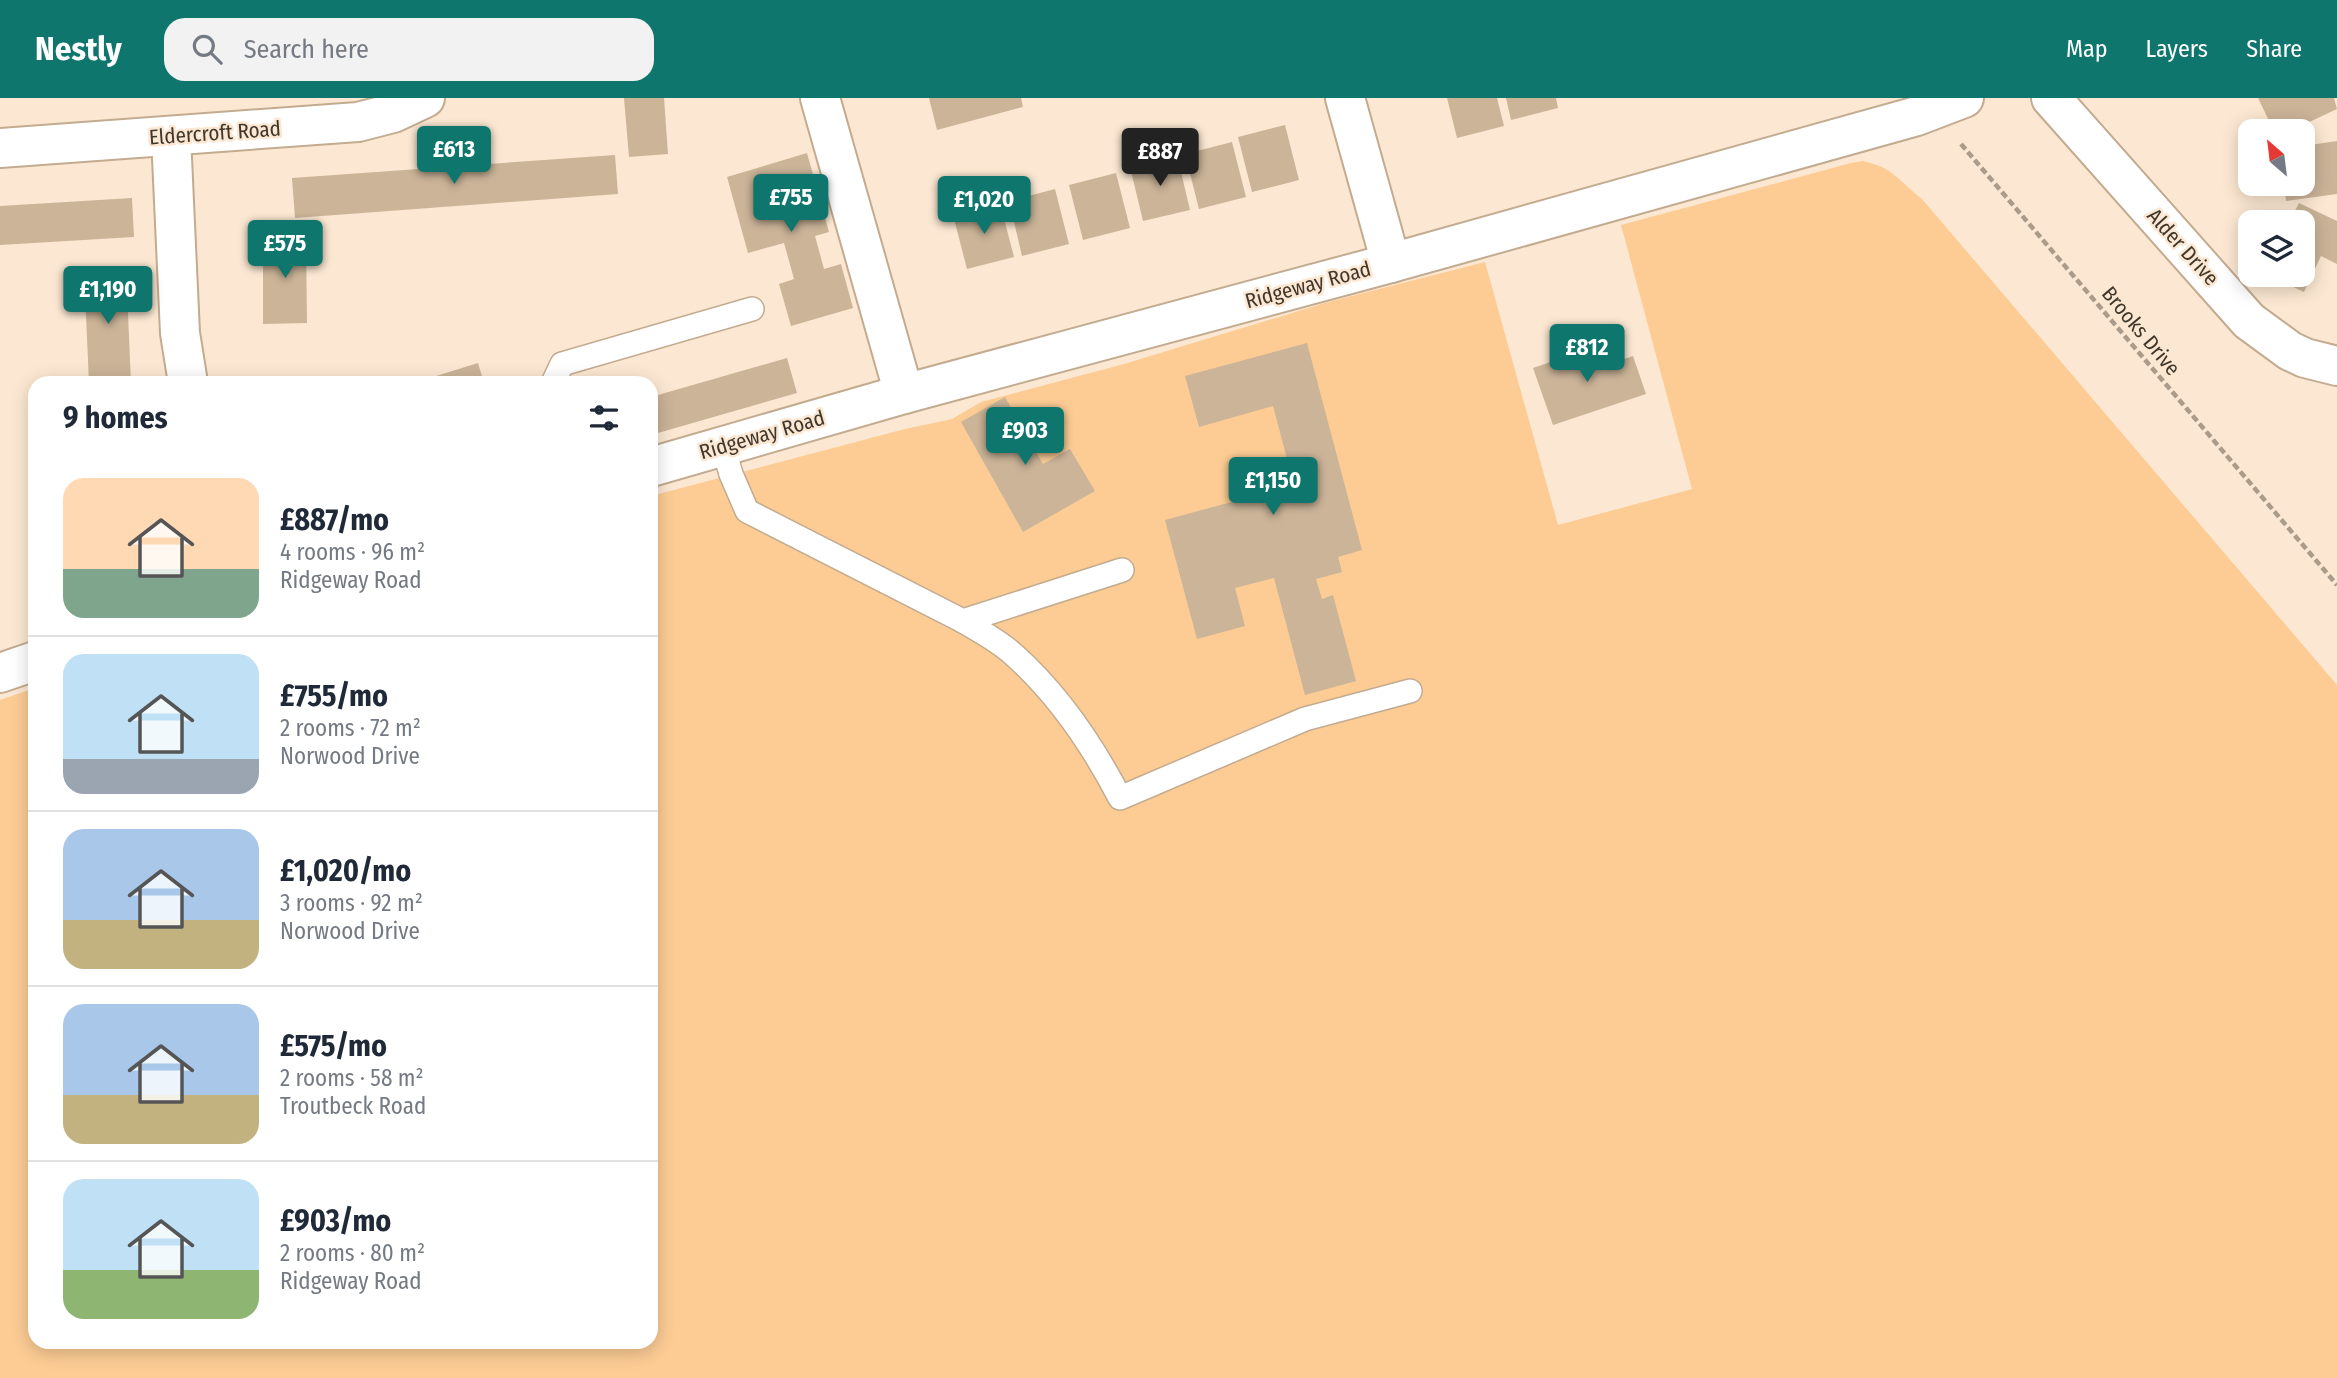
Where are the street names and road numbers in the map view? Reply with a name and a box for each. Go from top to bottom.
street label: Eldercroft Road [148,115,282,151]
street label: Alder Drive [2142,203,2224,291]
street label: Ridgeway Road [1242,256,1374,314]
street label: Brooks Drive [2096,281,2186,381]
street label: Ridgeway Road [696,405,828,465]

